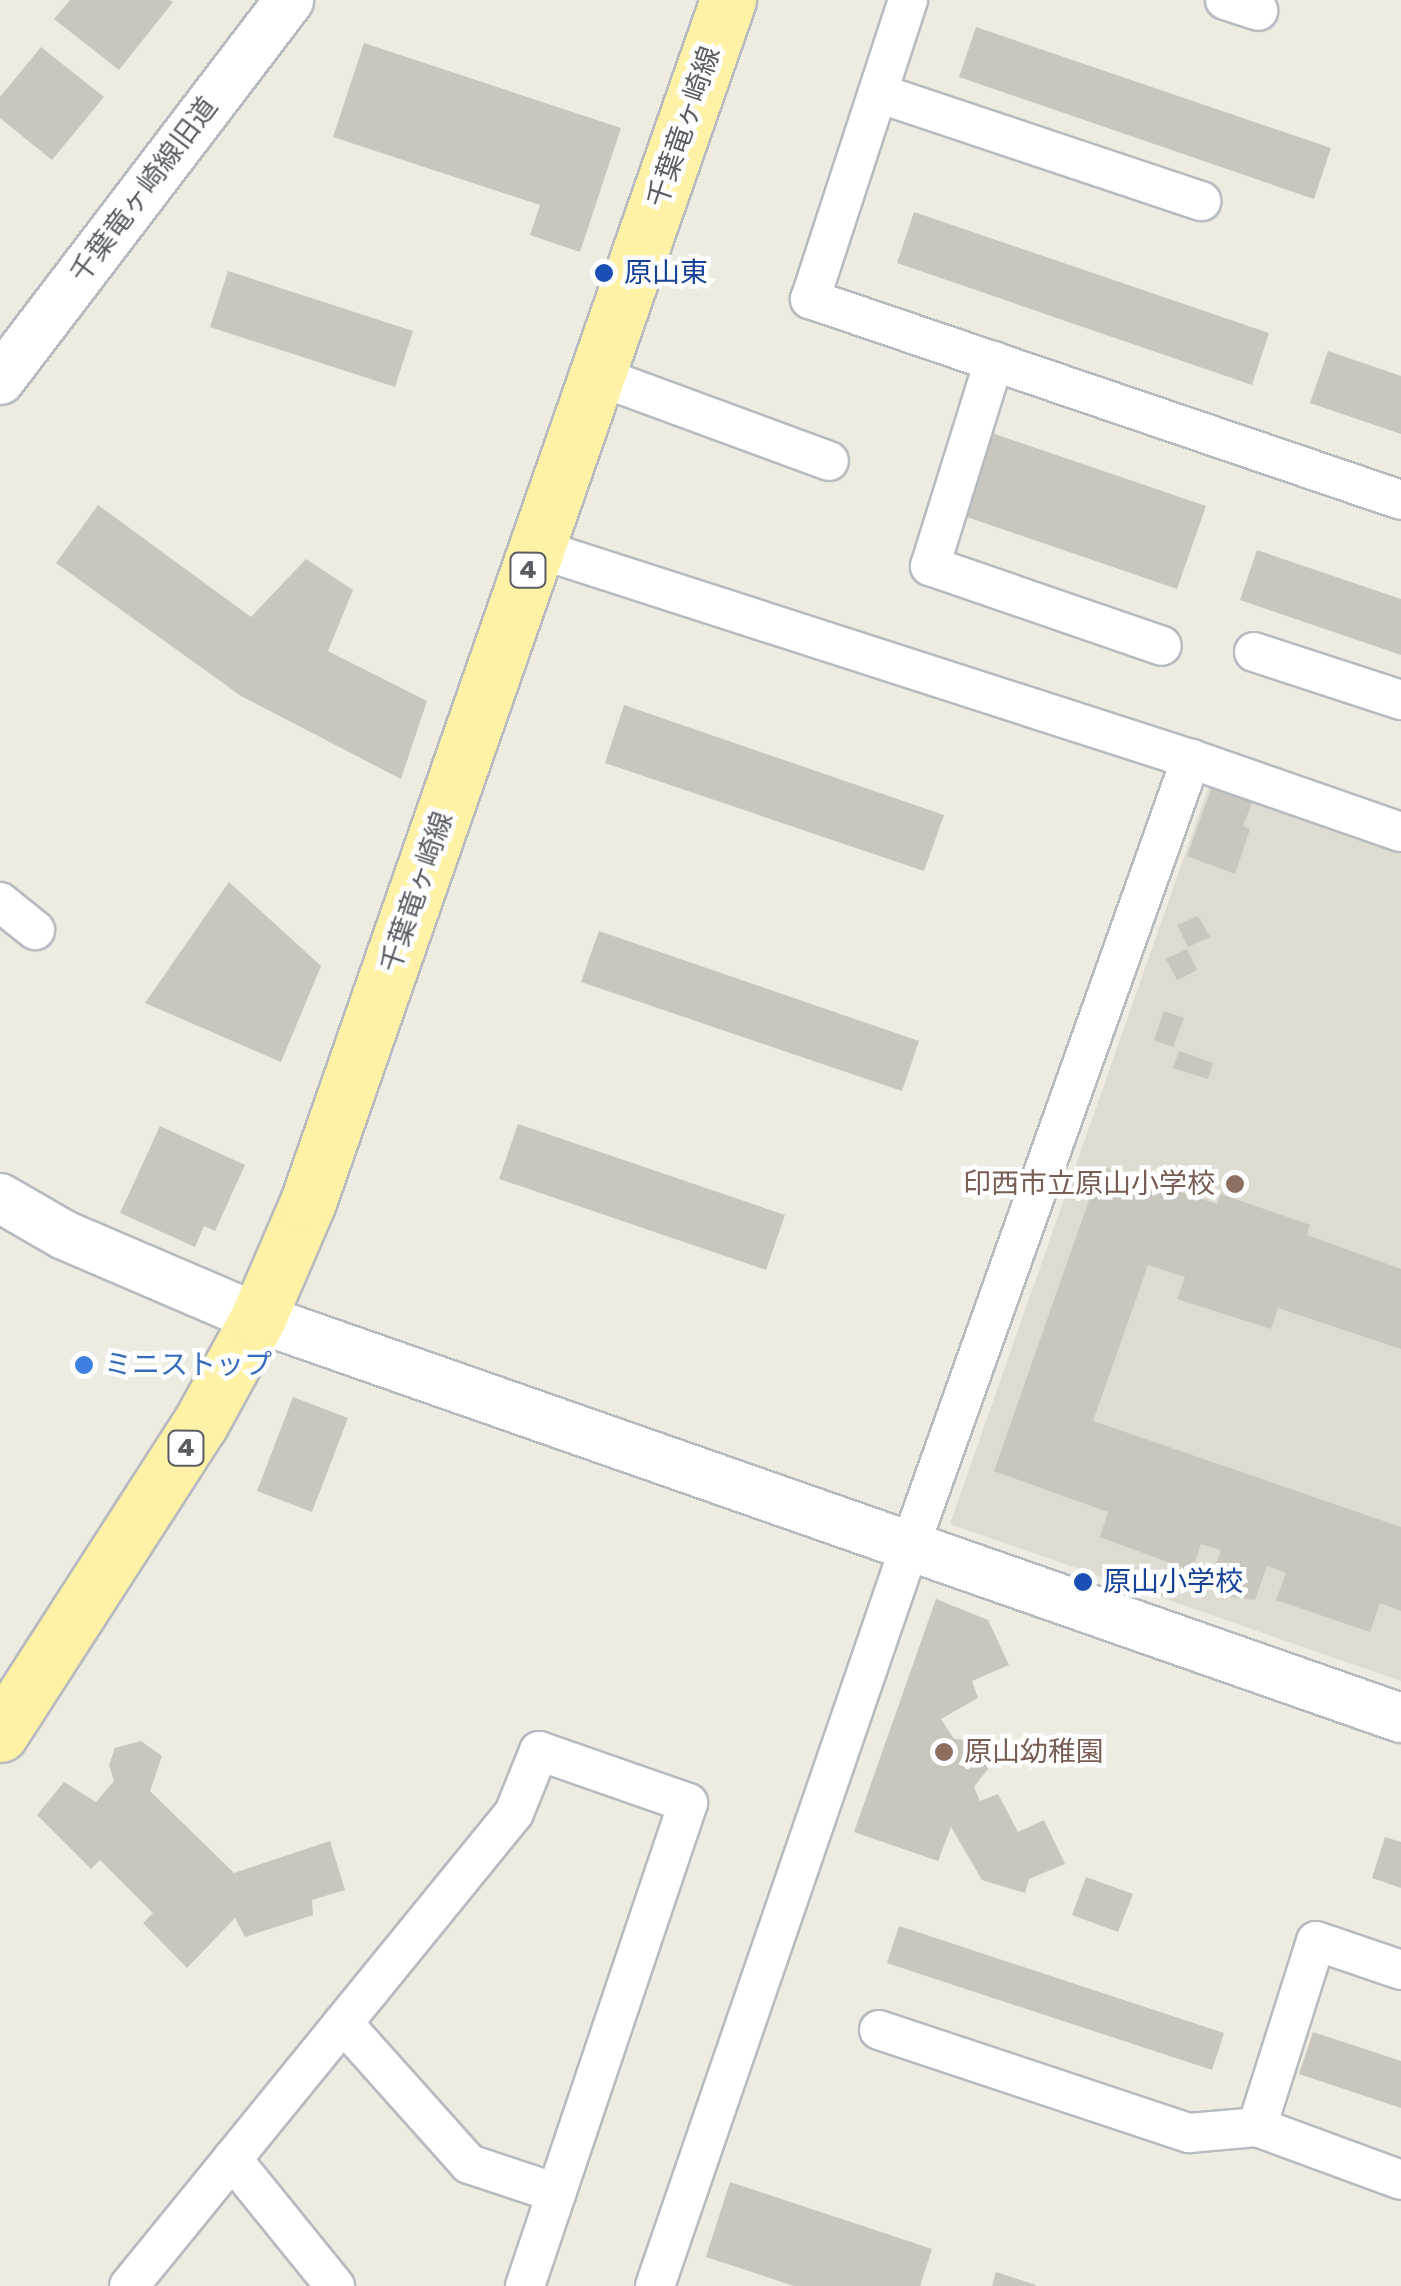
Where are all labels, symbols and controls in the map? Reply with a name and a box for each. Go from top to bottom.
street label: 千葉竜ヶ崎線 [641,42,727,212]
street label: 千葉竜ヶ崎線旧道 [63,90,225,290]
place label: 原山東 [624,256,708,290]
marker: 原山東 [593,262,615,284]
road number: 4 [508,550,548,590]
street label: 千葉竜ヶ崎線 [374,807,460,977]
place label: 印西市立原山小学校 [963,1167,1215,1201]
marker: 印西市立原山小学校 [1224,1173,1246,1195]
place label: ミニストップ [104,1348,272,1382]
marker: ミニストップ [73,1354,95,1376]
road number: 4 [166,1428,206,1468]
place label: 原山小学校 [1103,1565,1243,1599]
marker: 原山小学校 [1072,1571,1094,1593]
place label: 原山幼稚園 [964,1735,1104,1769]
marker: 原山幼稚園 [933,1741,955,1763]

